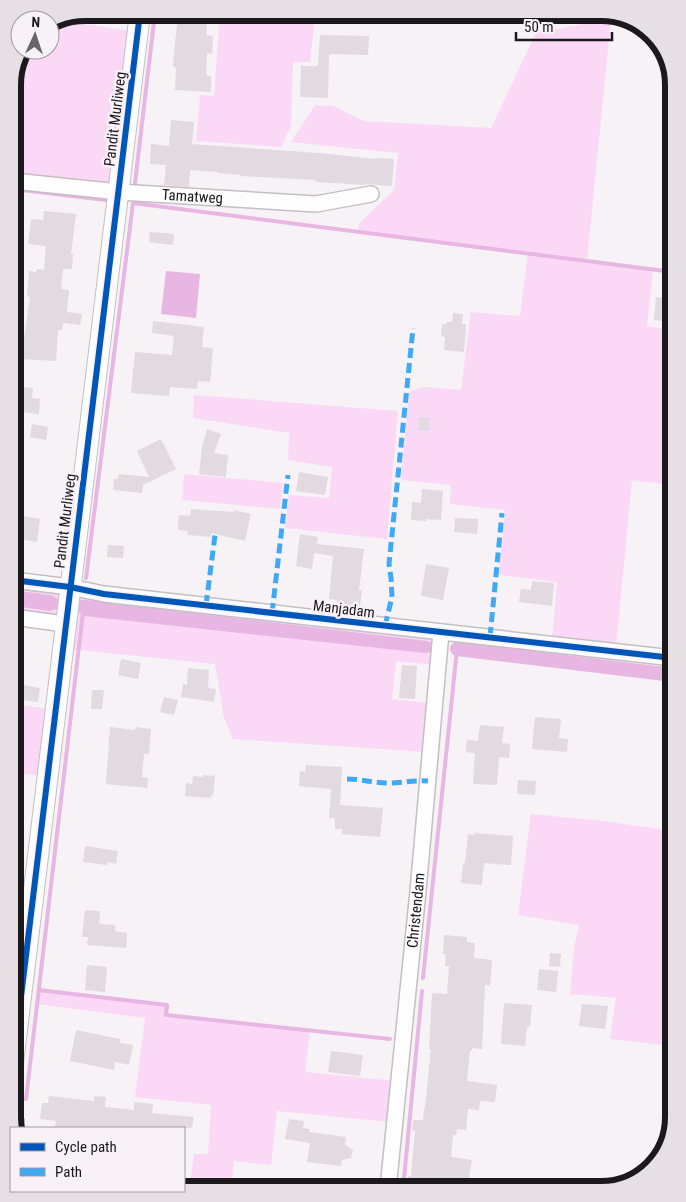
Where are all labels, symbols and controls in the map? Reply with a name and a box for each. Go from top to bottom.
north arrow [10,10,60,60]
scale bar [516,10,612,42]
text: N [31,14,40,30]
text: 50 m [524,18,554,36]
street label: Pandit Murliweg [100,70,130,168]
street label: Tamatweg [161,186,223,207]
street label: Pandit Murliweg [50,472,80,570]
street label: Manjadam [312,596,376,622]
street label: Christendam [403,872,429,949]
legend [10,1127,185,1192]
text: Cycle path [55,1138,117,1156]
text: Path [55,1163,82,1181]

